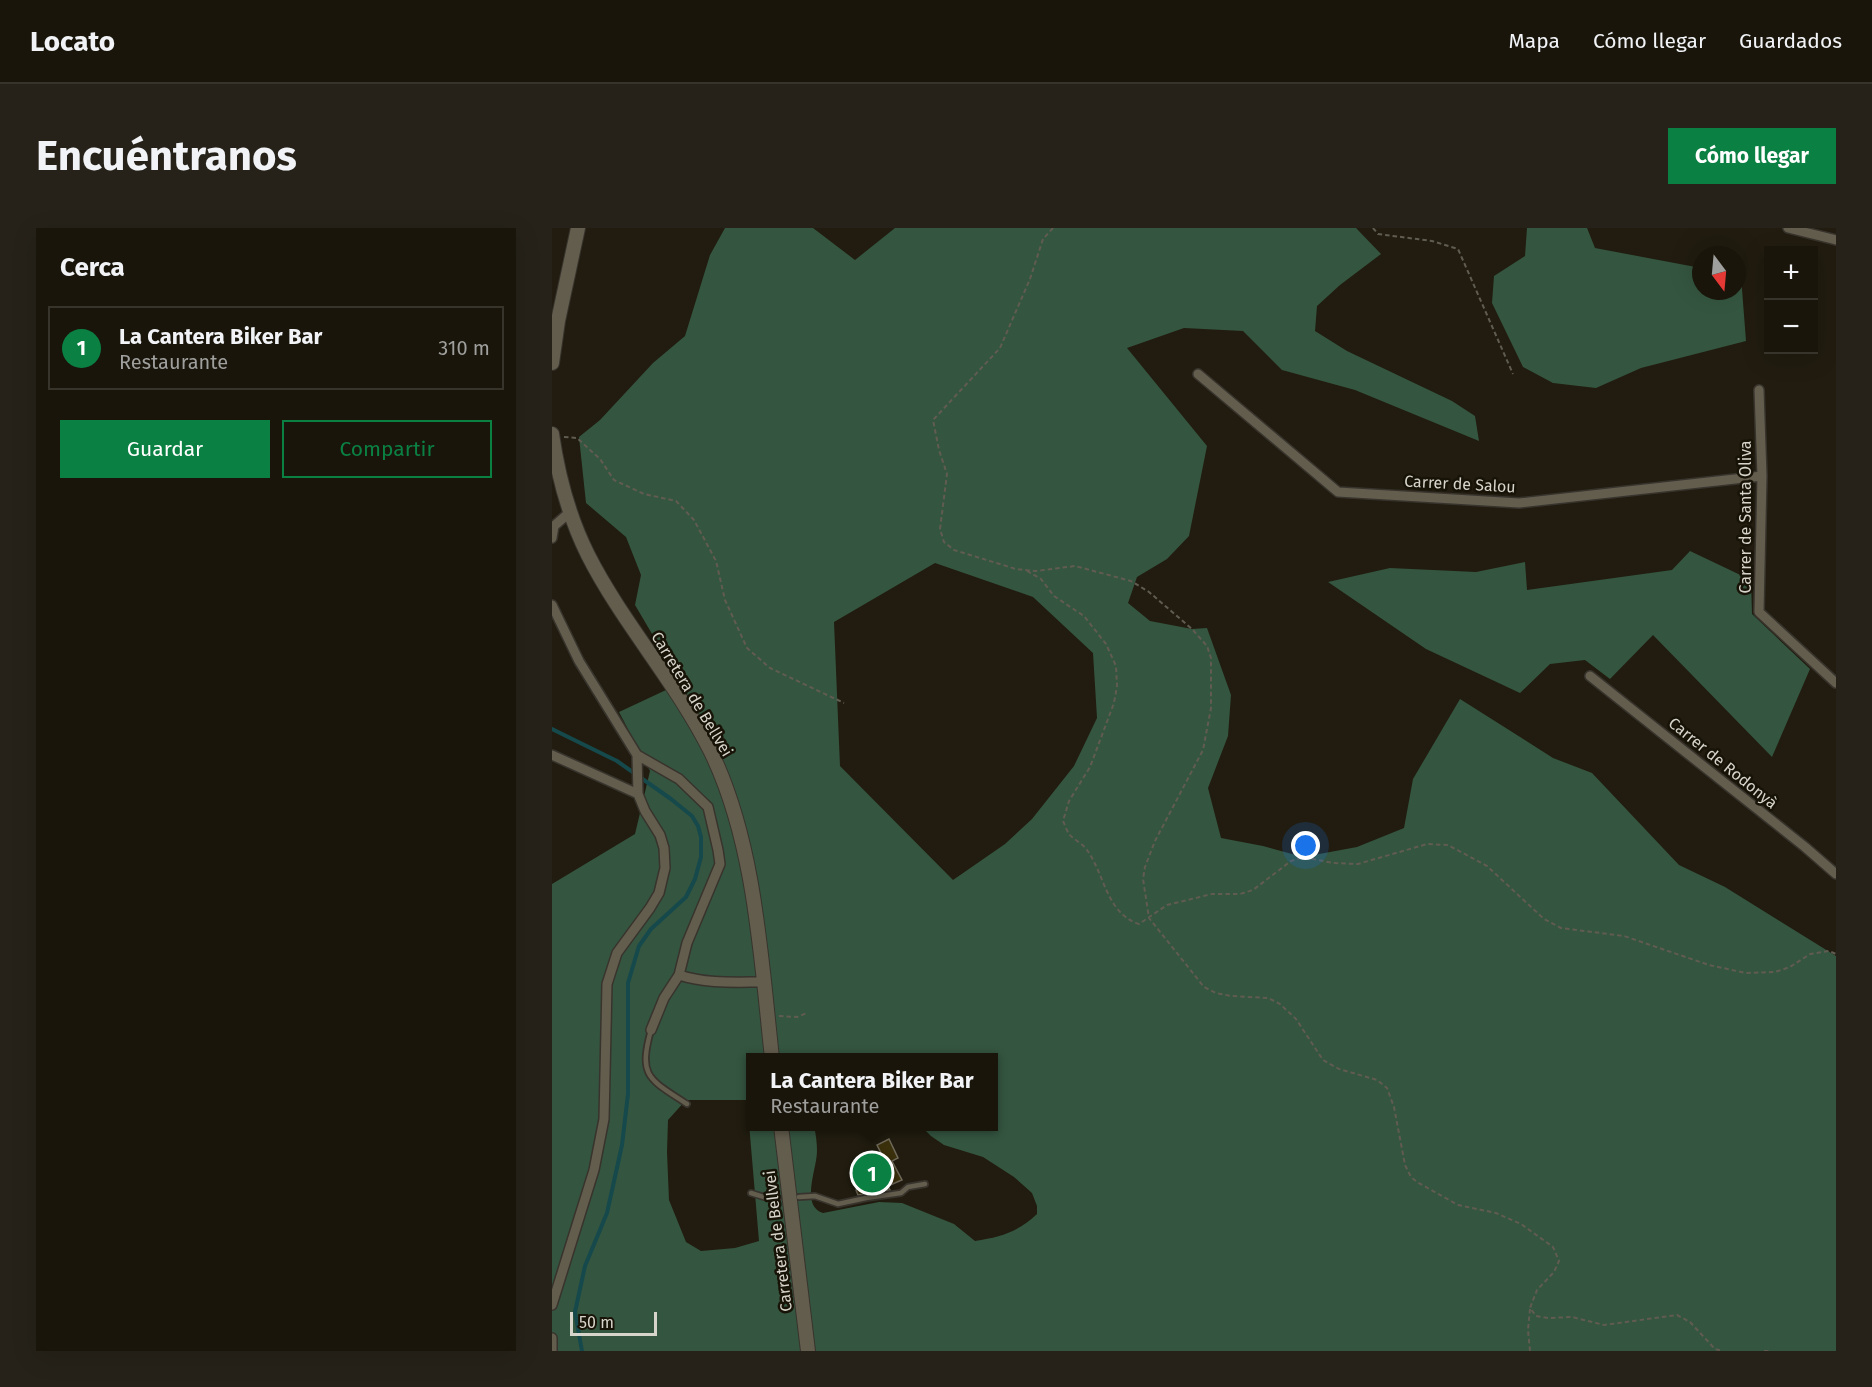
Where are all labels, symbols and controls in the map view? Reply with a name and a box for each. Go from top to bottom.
text: Locato [30,25,115,58]
text: Mapa [1508,28,1560,54]
text: Cómo llegar [1593,28,1706,54]
text: Guardados [1739,28,1842,54]
button: Cómo llegar [1668,128,1836,184]
text: Encuéntranos [36,131,297,181]
north arrow [1692,246,1746,300]
map controls [1764,246,1818,354]
button: + [1764,246,1818,300]
text: Cerca [60,252,125,283]
button: − [1764,300,1818,354]
text: La Cantera Biker Bar [119,323,322,350]
text: 1 [77,336,86,360]
text: 310 m [438,336,490,360]
text: Restaurante [119,350,228,374]
button: Guardar [60,420,270,478]
button: Compartir [282,420,492,478]
street label: Carrer de Santa Oliva [1736,440,1755,594]
street label: Carrer de Salou [1404,472,1516,496]
street label: Carretera de Bellvei [647,628,737,760]
street label: Carrer de Rodonyà [1665,713,1781,813]
your location [1291,831,1320,860]
popup [746,1053,998,1131]
text: La Cantera Biker Bar [770,1067,974,1094]
text: Restaurante [770,1094,879,1118]
pin: 1 [852,1150,892,1196]
street label: Carretera de Bellvei [760,1169,796,1313]
scale bar [570,1309,657,1336]
text: 50 m [579,1313,614,1332]

